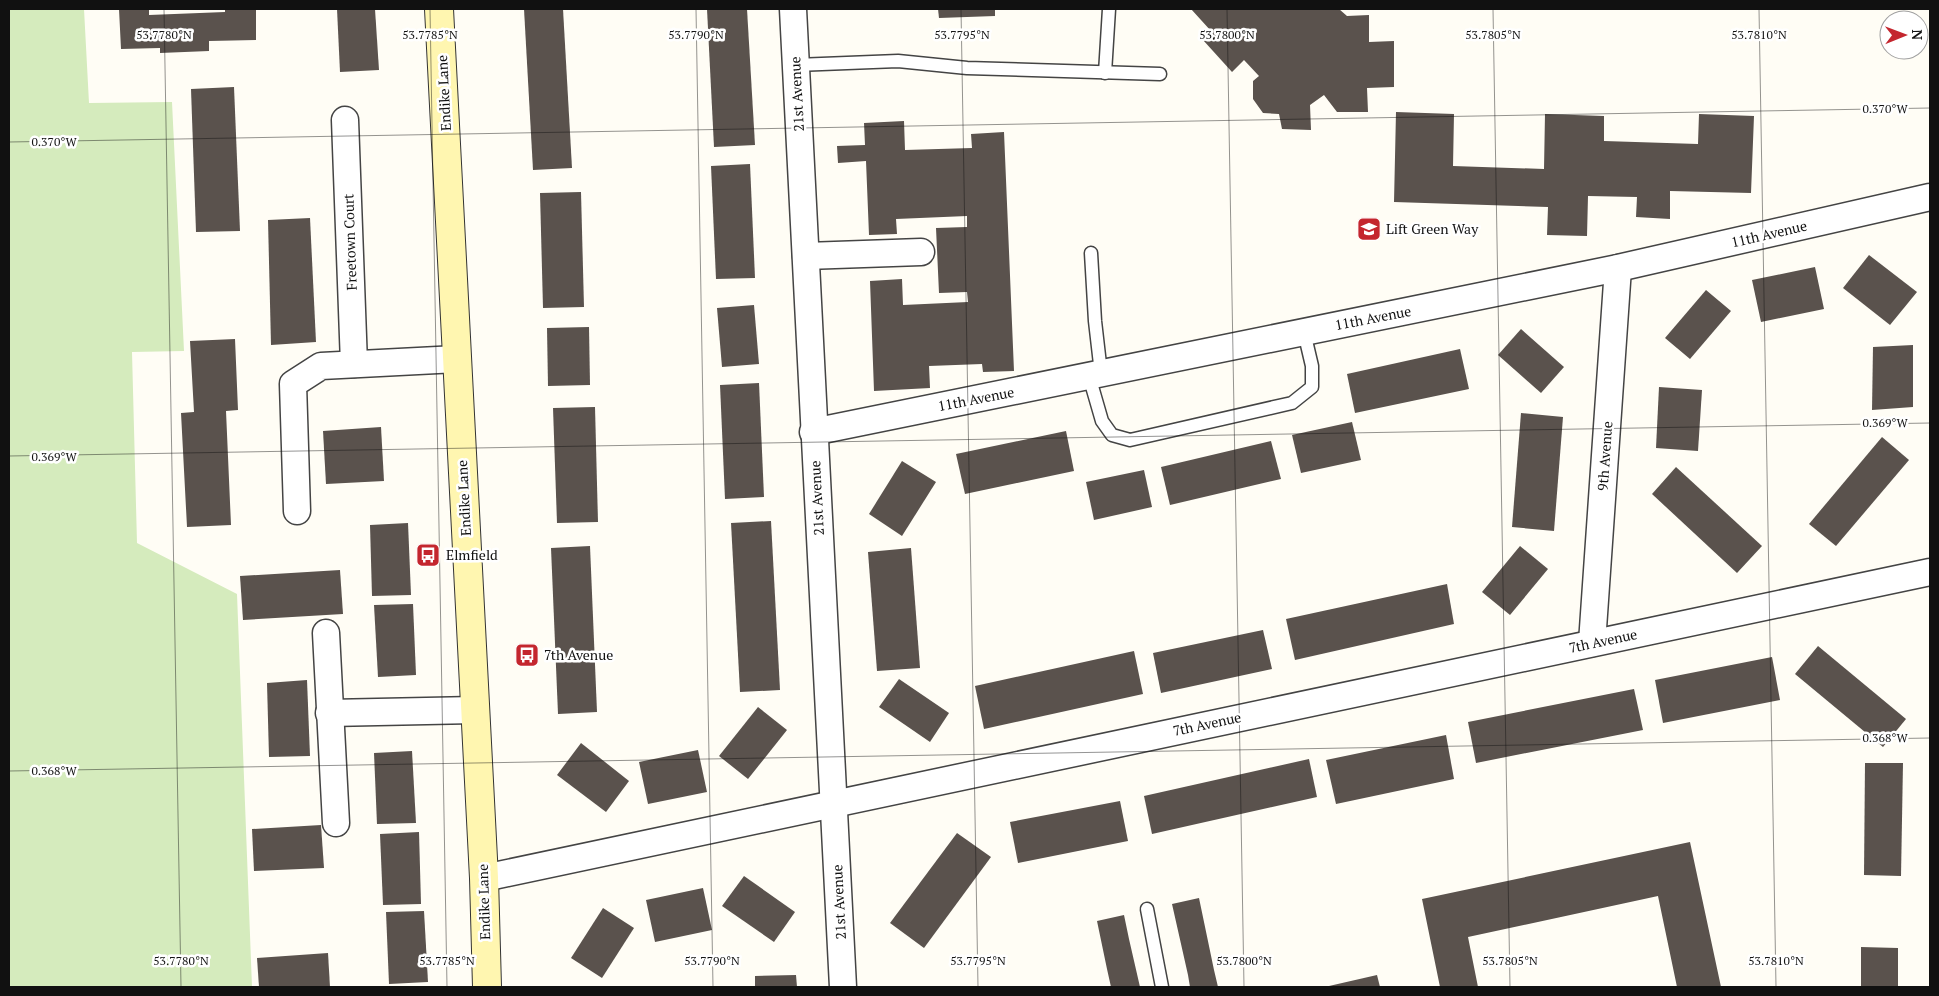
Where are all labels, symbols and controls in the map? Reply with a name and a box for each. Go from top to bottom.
north arrow [1879,10,1929,60]
text: 53.7780°N [136,27,192,42]
text: 53.7785°N [402,27,458,42]
text: 53.7790°N [668,27,724,42]
text: 53.7795°N [934,27,990,42]
text: 53.7800°N [1199,27,1255,42]
text: 53.7805°N [1465,27,1521,42]
text: 53.7810°N [1731,27,1787,42]
text: N [1908,29,1927,41]
street label: Endike Lane [432,55,455,132]
street label: 21st Avenue [785,56,808,132]
text: 0.370°W [1862,101,1908,116]
text: 0.370°W [31,134,77,149]
street label: Freetown Court [338,193,361,291]
school or university icon: Lift Green Way [1356,216,1382,242]
street label: 11th Avenue [1729,216,1809,251]
place label: Lift Green Way [1386,219,1479,238]
street label: 11th Avenue [1333,301,1413,334]
street label: 11th Avenue [936,382,1016,415]
text: 0.369°W [1862,415,1908,430]
street label: 9th Avenue [1593,420,1616,491]
text: 0.369°W [31,449,77,464]
street label: Endike Lane [452,460,475,537]
street label: 21st Avenue [805,460,828,536]
bus stop icon: Elmfield [415,542,441,568]
place label: Elmfield [446,545,498,564]
street label: 7th Avenue [1567,624,1639,657]
bus stop icon: 7th Avenue [514,642,540,668]
place label: 7th Avenue [544,645,613,664]
street label: 7th Avenue [1171,707,1243,740]
text: 0.368°W [1862,730,1908,745]
text: 0.368°W [31,763,77,778]
street label: Endike Lane [473,864,494,940]
street label: 21st Avenue [827,864,850,940]
text: 53.7780°N [153,953,209,968]
text: 53.7785°N [419,953,475,968]
text: 53.7790°N [684,953,740,968]
text: 53.7795°N [950,953,1006,968]
text: 53.7800°N [1216,953,1272,968]
text: 53.7805°N [1482,953,1538,968]
text: 53.7810°N [1748,953,1804,968]

